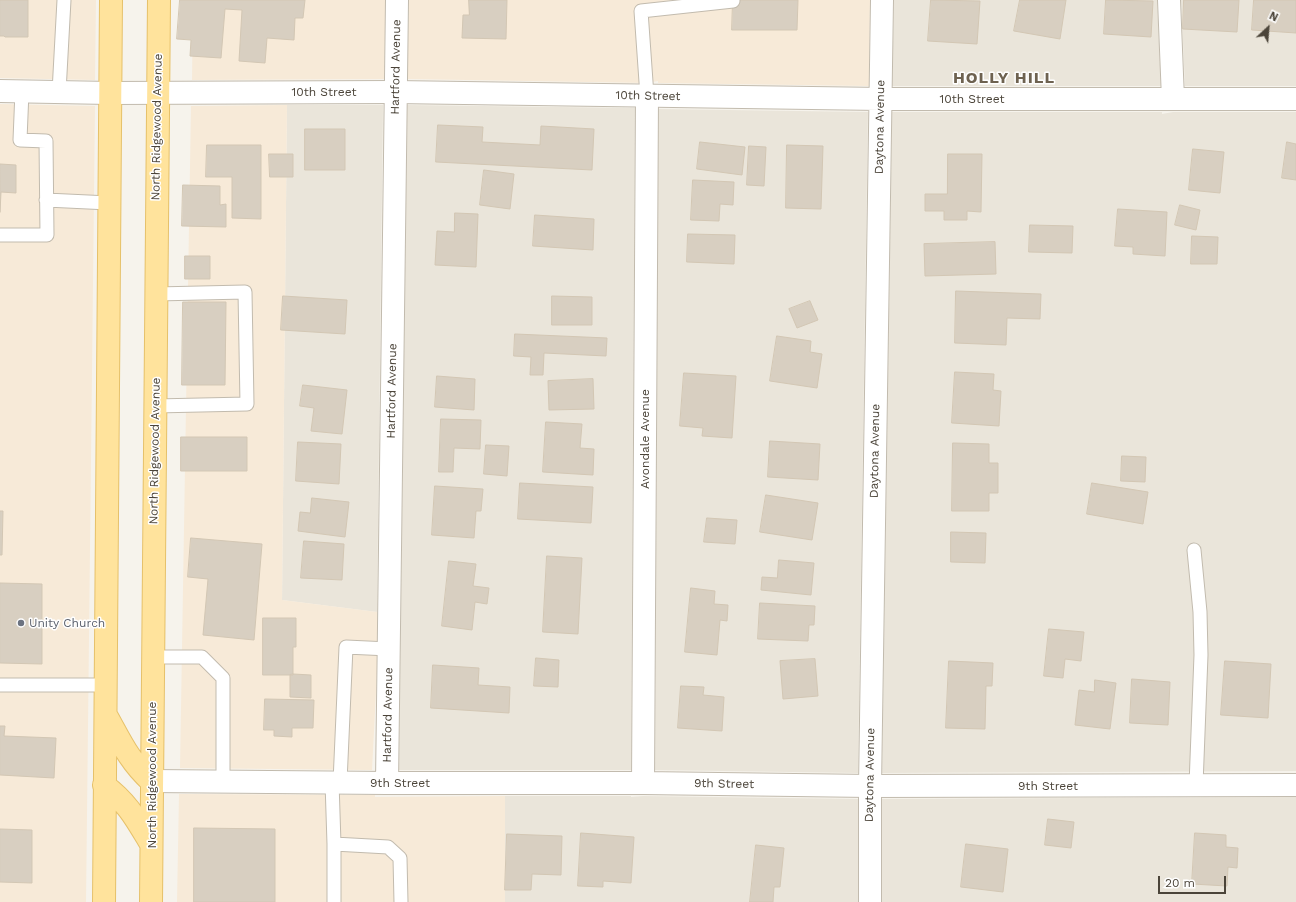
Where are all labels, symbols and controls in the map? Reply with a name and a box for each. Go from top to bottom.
north arrow [1248,8,1288,48]
text: N [1267,9,1280,24]
street label: Hartford Avenue [388,19,404,115]
street label: North Ridgewood Avenue [149,53,165,201]
district label: HOLLY HILL [953,68,1055,88]
street label: Daytona Avenue [872,80,888,174]
street label: 10th Street [292,85,356,99]
street label: 10th Street [615,88,681,104]
street label: 10th Street [940,92,1004,106]
street label: Hartford Avenue [384,343,400,439]
street label: North Ridgewood Avenue [147,377,163,525]
street label: Avondale Avenue [638,389,652,489]
street label: Daytona Avenue [867,404,883,498]
place label: Unity Church [29,616,105,630]
marker: Unity Church [16,618,26,628]
street label: Hartford Avenue [380,667,396,763]
street label: North Ridgewood Avenue [145,701,159,849]
street label: Daytona Avenue [862,728,878,822]
street label: 9th Street [370,776,430,790]
street label: 9th Street [694,776,754,792]
street label: 9th Street [1018,779,1078,793]
scale bar [1160,868,1228,894]
text: 20 m [1165,876,1195,890]

